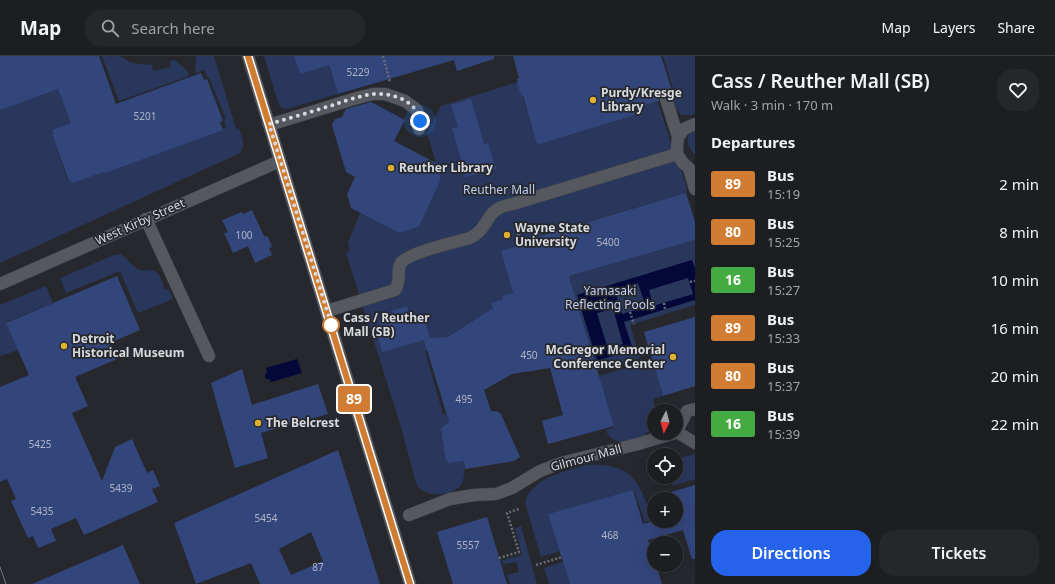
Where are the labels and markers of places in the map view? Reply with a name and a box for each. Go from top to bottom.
place label: Purdy/Kresge Library [601,84,682,115]
marker: Purdy/Kresge Library [588,95,598,105]
place label: Reuther Library [399,159,493,176]
marker: Reuther Library [386,163,396,173]
place label: Wayne State University [515,219,590,250]
marker: Wayne State University [502,230,512,240]
place label: Cass / Reuther Mall (SB) [343,309,430,340]
marker: Cass / Reuther Mall (SB) [322,316,340,334]
place label: Detroit Historical Museum [72,330,184,361]
marker: Detroit Historical Museum [59,341,69,351]
place label: McGregor Memorial Conference Center [546,341,666,372]
marker: McGregor Memorial Conference Center [668,352,678,362]
place label: The Belcrest [266,414,339,431]
marker: The Belcrest [253,418,263,428]

